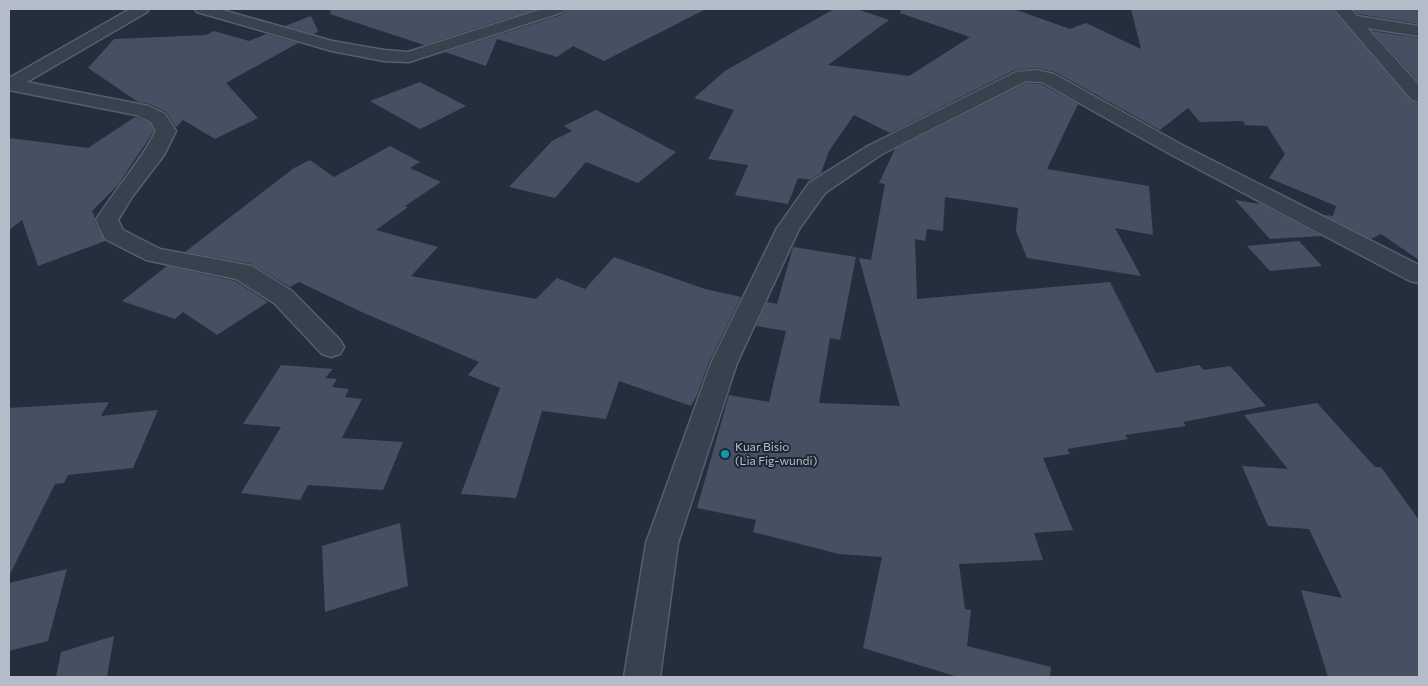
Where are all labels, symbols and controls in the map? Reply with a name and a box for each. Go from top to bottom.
place label: Kuar Bisio (Lia Fig-wundi) [735,439,817,467]
marker: Kuar Bisio (Lia Fig-wundi) [719,448,731,460]

